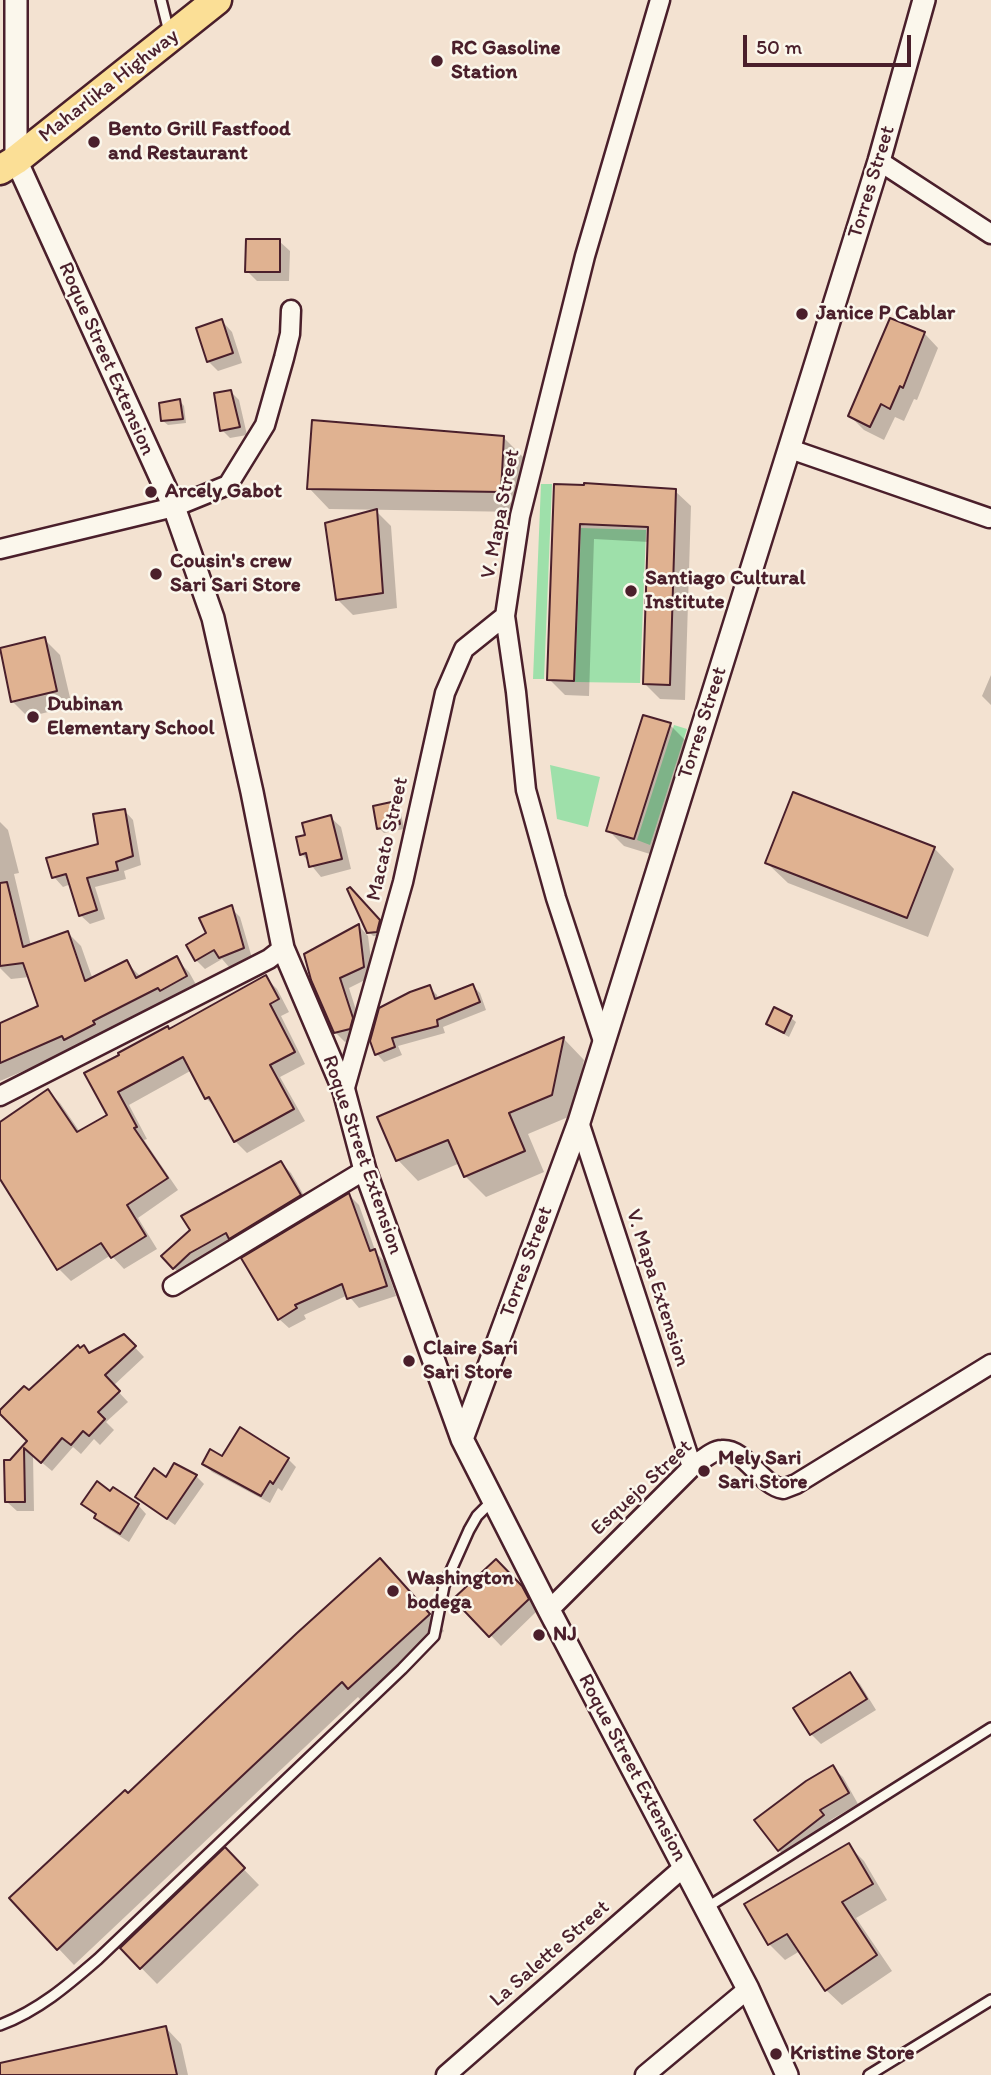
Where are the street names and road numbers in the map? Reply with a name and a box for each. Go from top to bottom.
street label: Maharlika Highway [34,24,184,148]
street label: Torres Street [843,123,901,241]
street label: Roque Street Extension [52,259,160,459]
street label: V. Mapa Street [476,447,526,581]
street label: Torres Street [673,664,733,782]
street label: Macato Street [362,775,414,903]
street label: Roque Street Extension [316,1052,408,1258]
street label: Torres Street [495,1203,559,1321]
street label: V. Mapa Extension [620,1206,694,1370]
street label: Esquejo Street [586,1435,698,1541]
street label: Roque Street Extension [572,1670,692,1866]
street label: La Salette Street [485,1895,615,2013]

